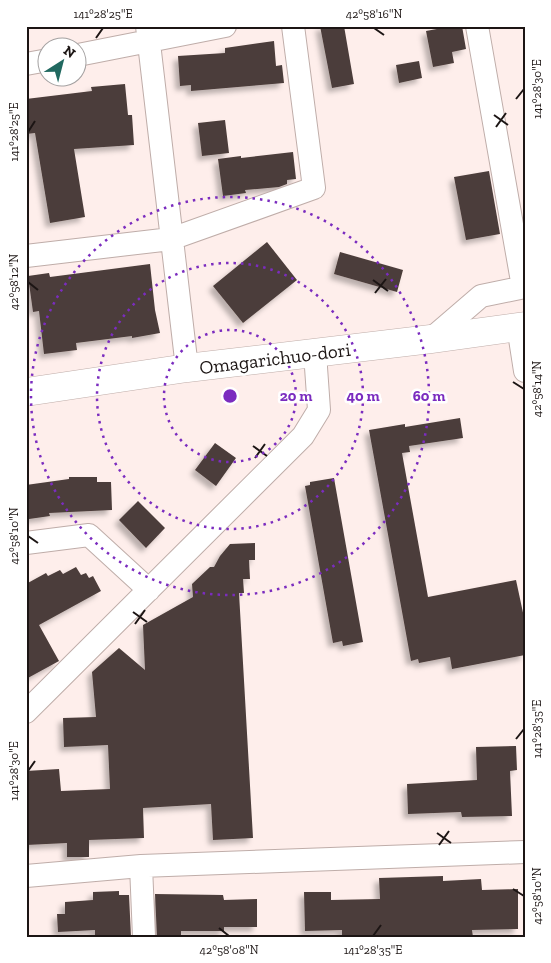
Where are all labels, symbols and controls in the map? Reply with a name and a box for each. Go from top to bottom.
text: 141°28'25"E [74,7,132,21]
text: 42°58'16"N [346,7,402,21]
north arrow [38,38,88,88]
text: N [60,42,79,62]
text: 141°28'30"E [530,59,544,119]
text: 141°28'25"E [7,103,21,161]
text: 42°58'12"N [7,254,21,310]
street label: Omagarichuo-dori [198,338,352,379]
text: 42°58'14"N [530,361,544,417]
centre of rings [221,387,239,405]
text: 20 m [280,387,312,405]
text: 40 m [346,387,380,405]
text: 60 m [413,387,445,405]
text: 42°58'10"N [7,507,21,565]
text: 141°28'35"E [530,700,544,758]
text: 141°28'30"E [7,741,21,801]
text: 42°58'10"N [530,867,544,925]
text: 42°58'08"N [200,943,259,957]
text: 141°28'35"E [344,943,402,957]

